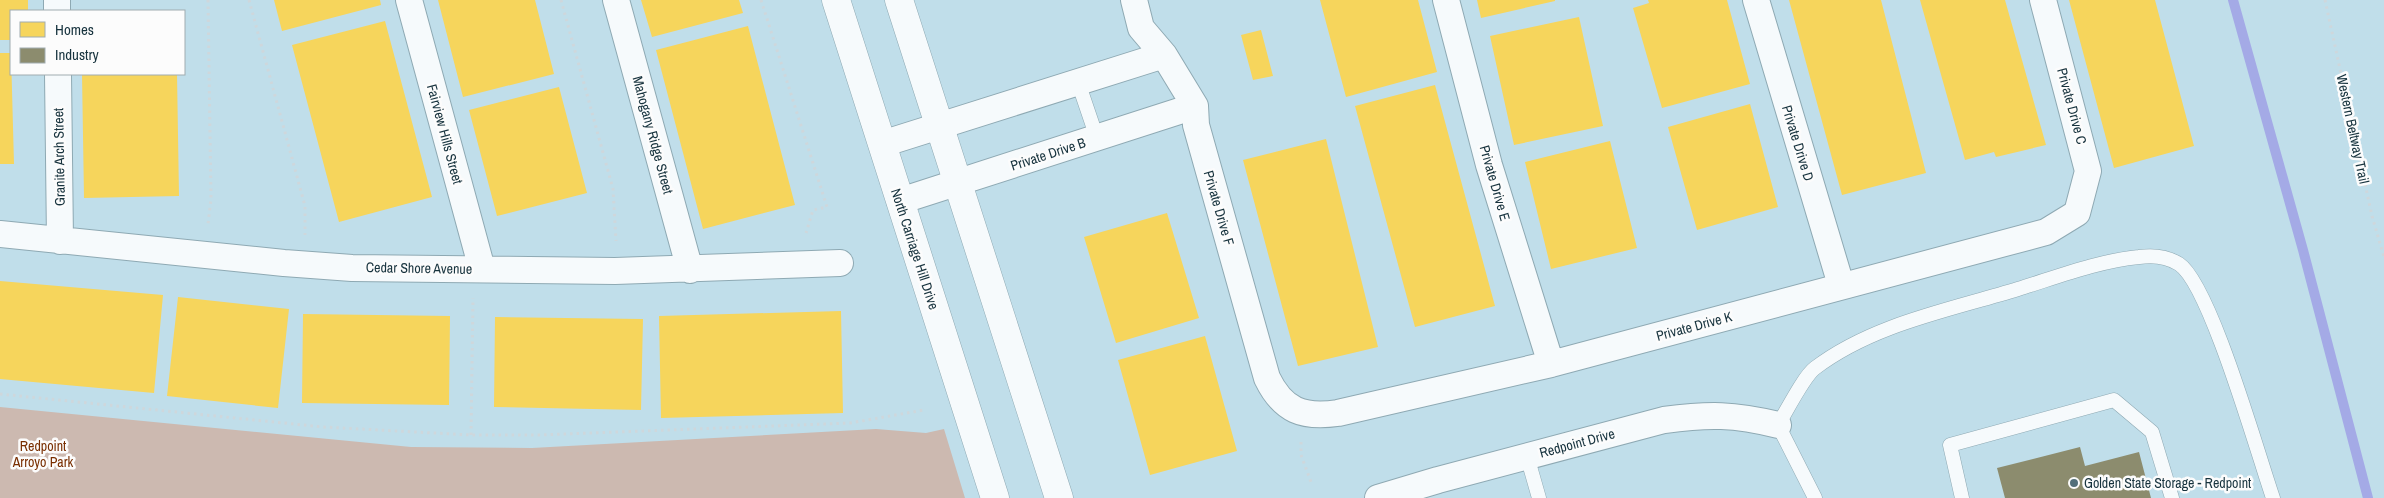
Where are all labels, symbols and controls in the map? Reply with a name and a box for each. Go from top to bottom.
legend [10,10,185,75]
text: Homes [55,19,94,40]
text: Industry [55,44,100,65]
street label: Private Drive C [2053,66,2091,146]
street label: Western Beltway Trail [2333,73,2373,185]
street label: Mahogany Ridge Street [629,74,677,196]
street label: Fairview Hills Street [423,82,467,186]
street label: Private Drive D [1778,103,1818,183]
street label: Granite Arch Street [49,108,69,206]
street label: Private Drive B [1008,133,1088,175]
street label: Private Drive E [1476,143,1514,223]
street label: Private Drive F [1200,168,1238,248]
street label: North Carriage Hill Drive [887,186,943,312]
street label: Cedar Shore Avenue [366,258,472,278]
street label: Private Drive K [1654,307,1734,345]
street label: Redpoint Drive [1537,424,1617,462]
park label: Redpoint Arroyo Park [12,437,74,471]
place label: Golden State Storage - Redpoint [2084,474,2251,492]
marker: Golden State Storage - Redpoint [2068,477,2080,489]

